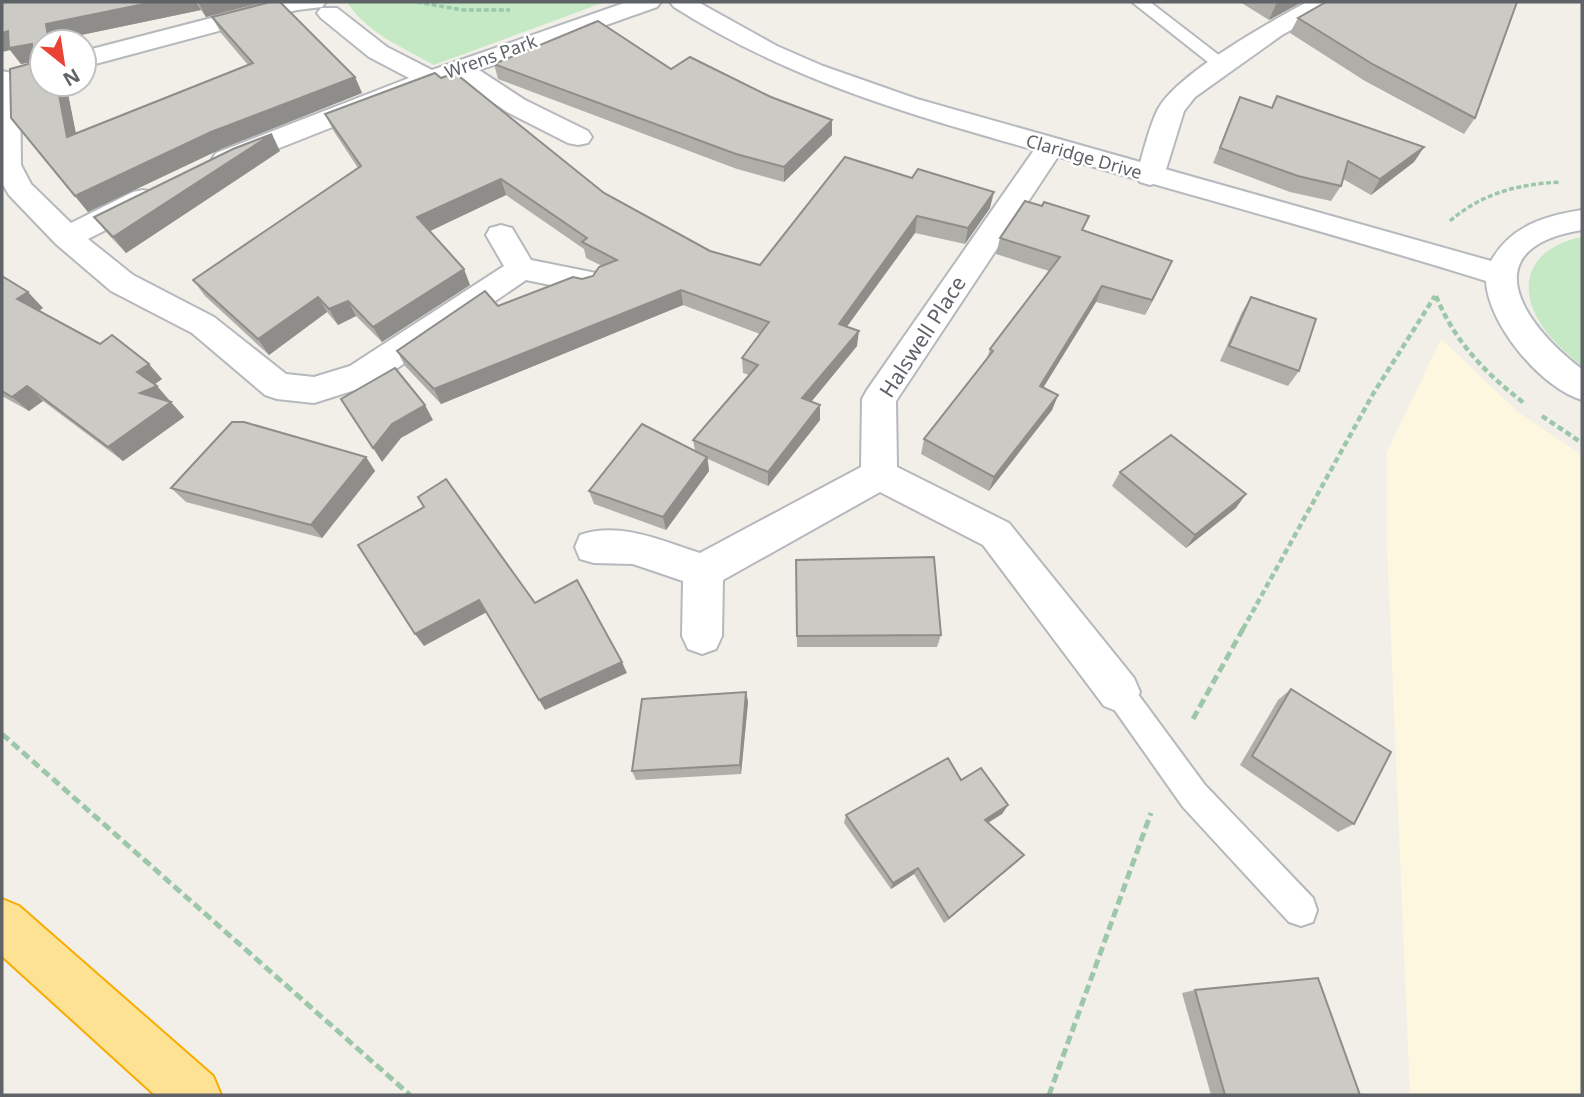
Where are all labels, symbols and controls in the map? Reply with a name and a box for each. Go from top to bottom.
north arrow [28,28,98,98]
street label: Wrens Park [441,28,540,84]
text: N [58,63,85,93]
street label: Claridge Drive [1023,128,1145,184]
street label: Halswell Place [872,270,972,402]

